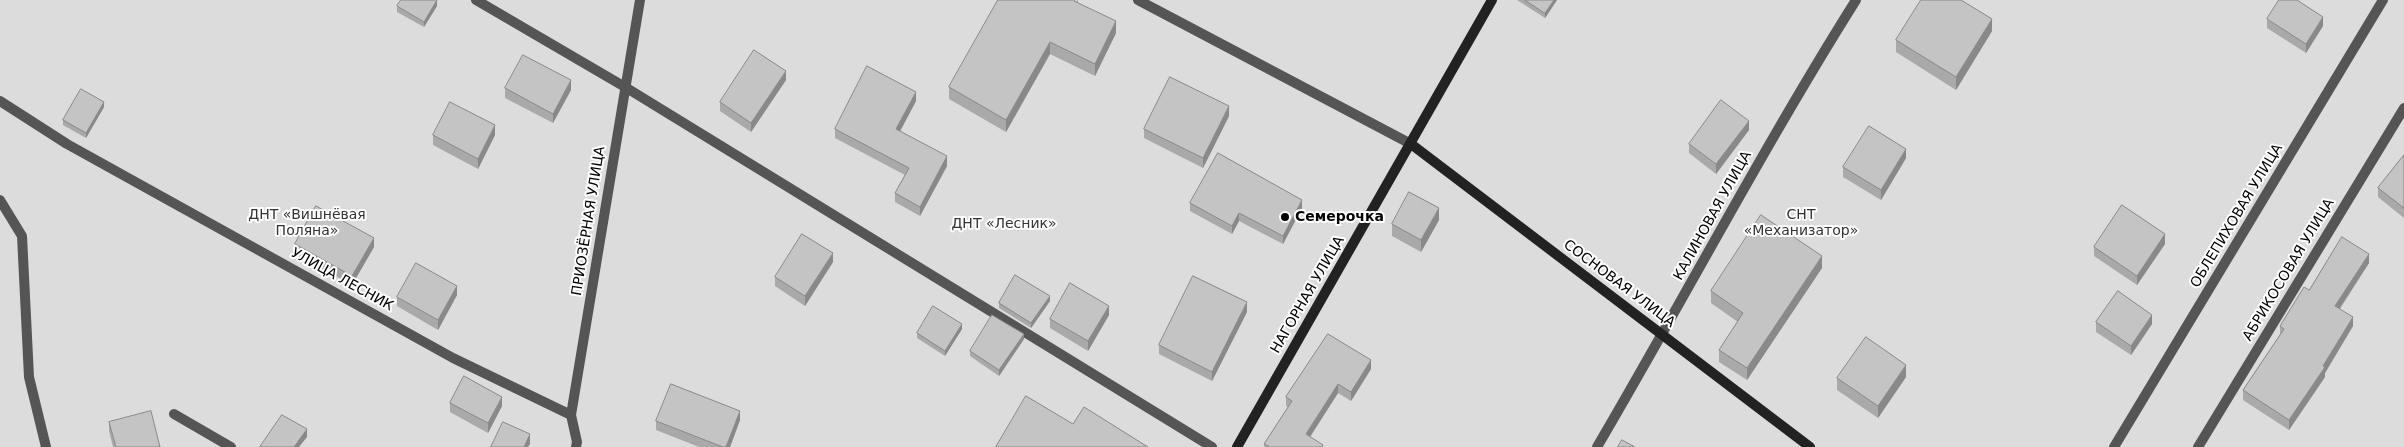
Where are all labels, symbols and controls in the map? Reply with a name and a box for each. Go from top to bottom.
street label: ОБЛЕПИХОВАЯ УЛИЦА [2187,141,2287,291]
street label: ПРИОЗЁРНАЯ УЛИЦА [569,145,609,297]
street label: КАЛИНОВАЯ УЛИЦА [1670,148,1756,284]
street label: АБРИКОСОВАЯ УЛИЦА [2240,196,2338,344]
park label: ДНТ «Вишнёвая Поляна» [248,207,366,240]
park label: СНТ «Механизатор» [1744,207,1858,240]
place label: Семерочка [1295,209,1384,225]
marker: Семерочка [1279,211,1291,223]
park label: ДНТ «Лесник» [951,216,1057,232]
street label: НАГОРНАЯ УЛИЦА [1268,233,1348,357]
street label: СОСНОВАЯ УЛИЦА [1560,237,1678,331]
street label: УЛИЦА ЛЕСНИК [288,245,396,315]

